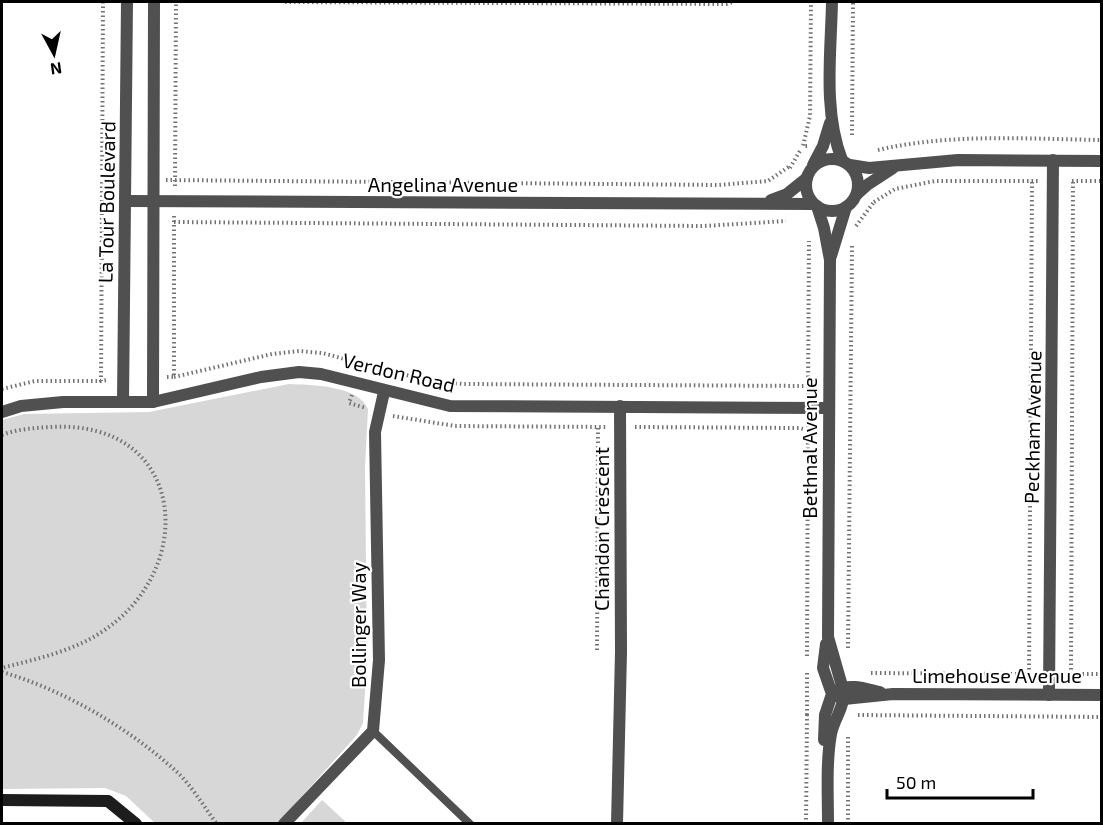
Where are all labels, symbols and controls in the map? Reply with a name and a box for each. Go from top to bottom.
north arrow [24,24,84,84]
text: N [49,59,63,80]
street label: La Tour Boulevard [93,121,119,283]
street label: Angelina Avenue [368,172,518,196]
street label: Verdon Road [340,347,458,397]
street label: Peckham Avenue [1019,350,1045,504]
street label: Bethnal Avenue [797,377,821,519]
street label: Chandon Crescent [589,447,613,611]
street label: Bollinger Way [346,562,370,688]
street label: Limehouse Avenue [912,663,1082,687]
scale bar [887,762,1032,800]
text: 50 m [896,771,936,793]

